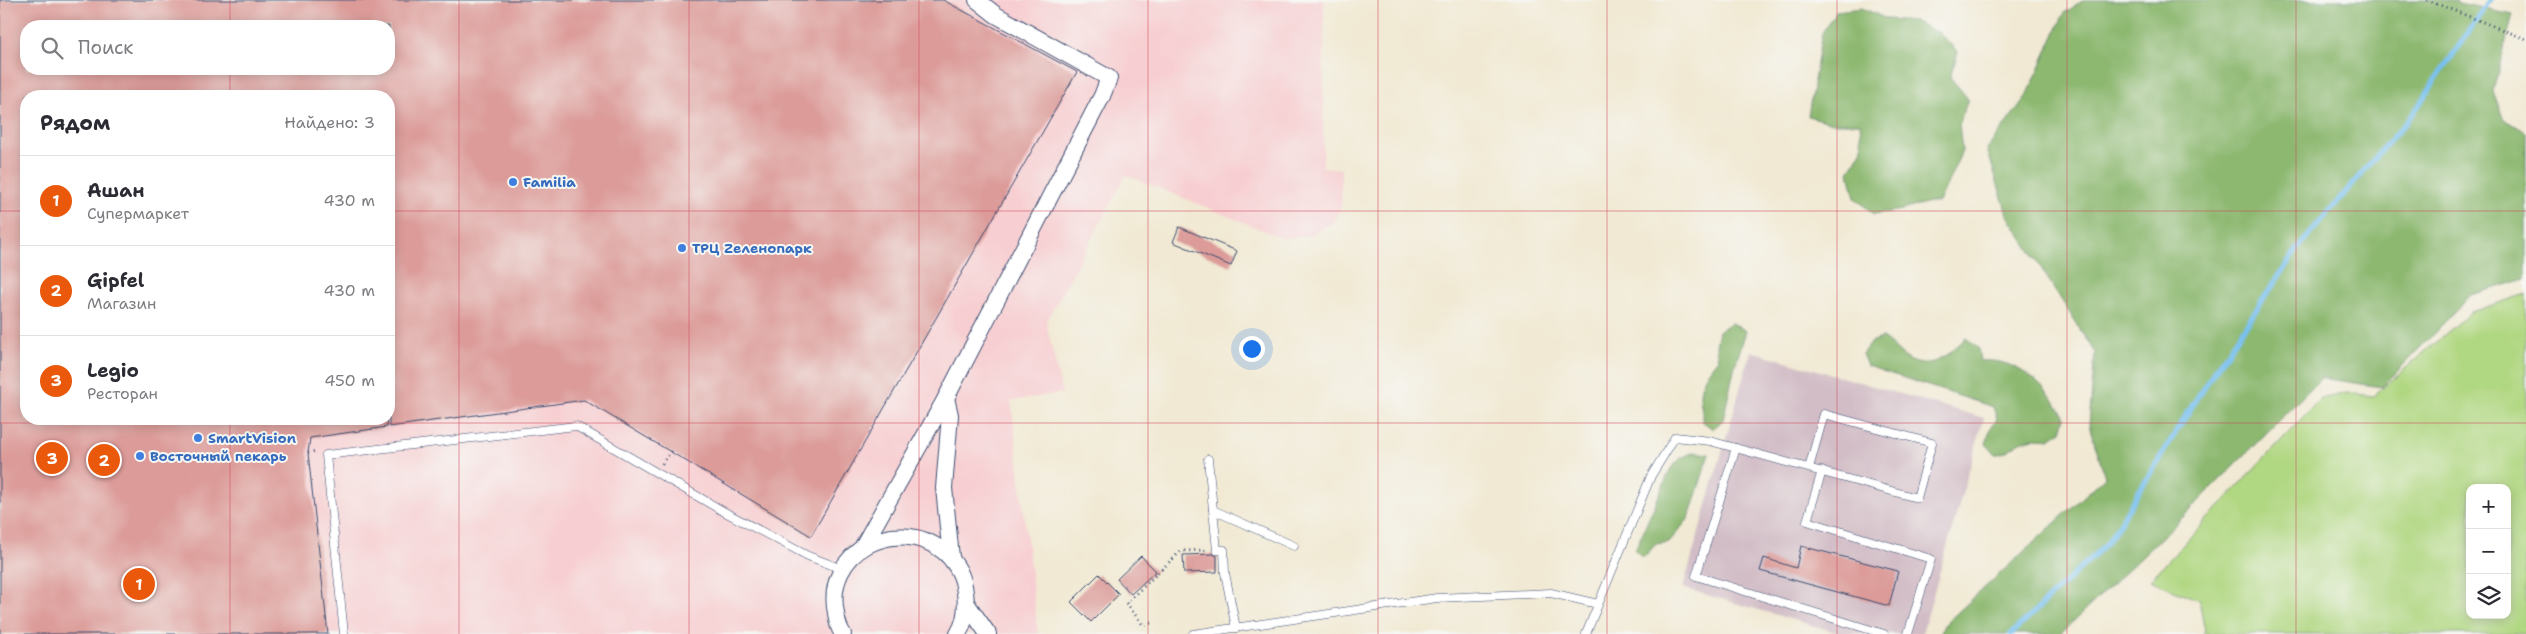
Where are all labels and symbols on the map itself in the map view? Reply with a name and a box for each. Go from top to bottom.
place label: Familia [523,173,576,191]
marker: Familia [507,176,519,188]
place label: ТРЦ Zеленопарк [692,239,812,257]
marker: ТРЦ Zеленопарк [676,242,688,254]
your location [1239,336,1265,362]
place label: SmartVision [208,429,296,447]
marker: SmartVision [192,432,204,444]
pin: 3 [36,439,68,477]
pin: 2 [88,441,120,479]
place label: Восточный пекарь [150,447,287,465]
marker: Восточный пекарь [134,450,146,462]
pin: 1 [123,565,155,603]

